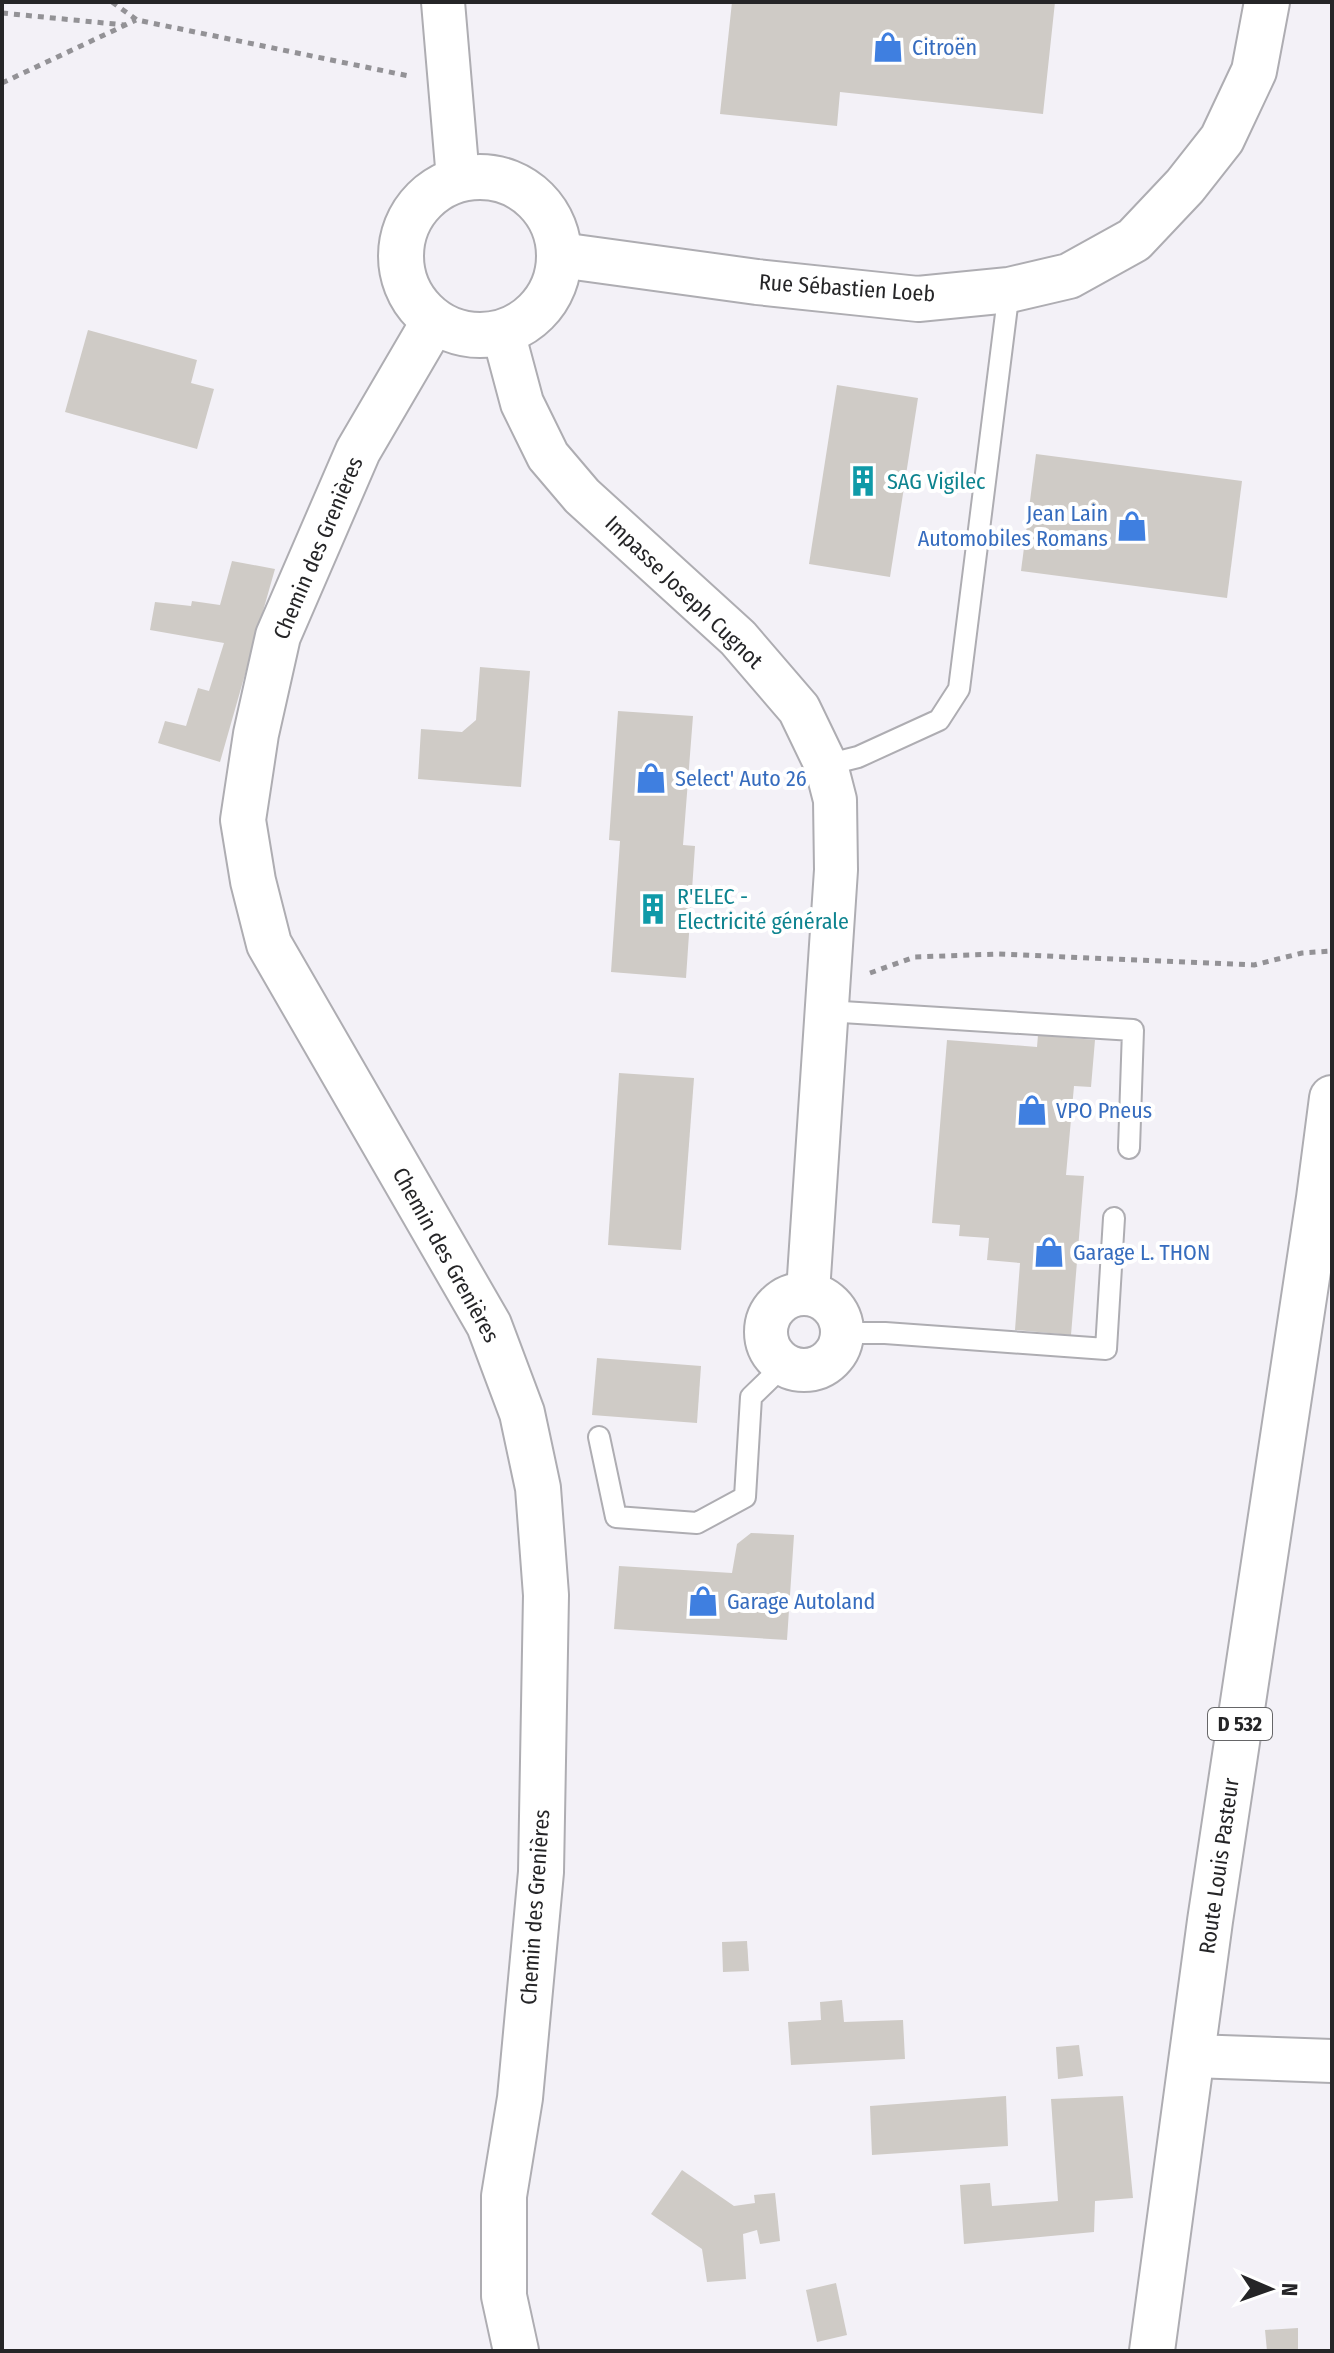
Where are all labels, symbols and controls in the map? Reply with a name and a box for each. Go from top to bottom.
shop icon: Citroën [871,30,905,64]
place label: Citroën [912,34,977,61]
street label: Rue Sébastien Loeb [758,268,936,308]
street label: Chemin des Grenières [267,453,369,643]
building icon: SAG Vigilec [846,464,880,498]
place label: SAG Vigilec [887,468,986,495]
place label: Jean Lain Automobiles Romans [918,500,1108,552]
shop icon: Jean Lain Automobiles Romans [1115,509,1149,543]
street label: Impasse Joseph Cugnot [600,510,769,675]
shop icon: Select' Auto 26 [634,761,668,795]
place label: Select' Auto 26 [675,765,807,792]
place label: R'ELEC - Electricité générale [677,883,849,935]
building icon: R'ELEC - Electricité générale [636,892,670,926]
shop icon: VPO Pneus [1015,1093,1049,1127]
place label: VPO Pneus [1056,1097,1152,1124]
street label: Chemin des Grenières [387,1163,505,1347]
shop icon: Garage L. THON [1032,1235,1066,1269]
place label: Garage L. THON [1073,1239,1210,1266]
shop icon: Garage Autoland [686,1584,720,1618]
place label: Garage Autoland [727,1588,875,1615]
road number: D 532 [1208,1708,1272,1740]
street label: Route Louis Pasteur [1193,1776,1245,1956]
street label: Chemin des Grenières [515,1808,555,2006]
north arrow [1230,2249,1310,2329]
text: N [1276,2283,1303,2297]

